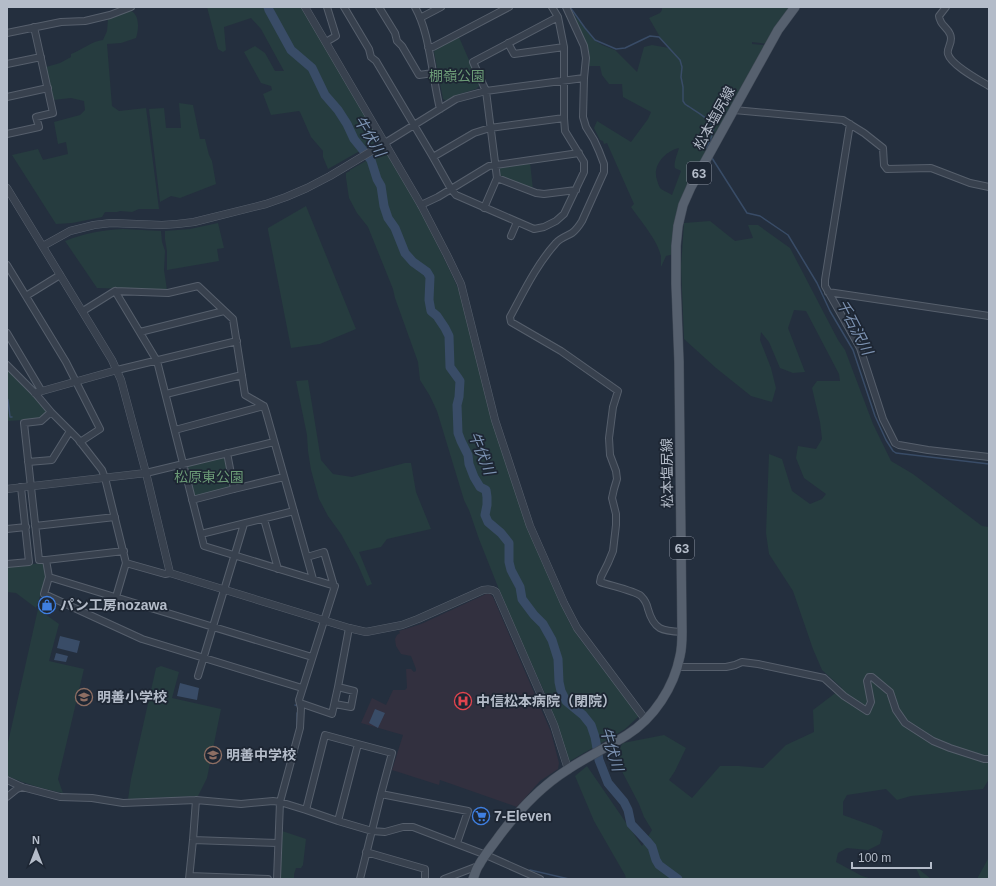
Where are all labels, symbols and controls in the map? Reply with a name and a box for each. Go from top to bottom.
park label: 棚嶺公園 [429,68,485,84]
street label: 松本塩尻線 [690,84,738,152]
water label: 牛伏川 [351,112,390,161]
road number: 63 [687,162,711,184]
water label: 千石沢川 [834,296,877,359]
water label: 牛伏川 [466,429,499,479]
street label: 松本塩尻線 [658,438,676,508]
park label: 松原東公園 [174,469,244,485]
road number: 63 [670,537,694,559]
shop icon: パン工房nozawa [37,595,57,615]
place label: パン工房nozawa [60,597,167,613]
school or university icon: 明善小学校 [74,687,94,707]
place label: 明善小学校 [97,689,167,705]
hospital icon: 中信松本病院（閉院） [453,691,473,711]
place label: 中信松本病院（閉院） [476,693,616,709]
water label: 牛伏川 [597,725,627,775]
school or university icon: 明善中学校 [203,745,223,765]
place label: 明善中学校 [226,747,296,763]
supermarket icon: 7-Eleven [471,806,491,826]
place label: 7-Eleven [494,808,552,824]
north arrow [16,830,56,870]
text: N [32,834,40,846]
scale bar [852,844,931,870]
text: 100 m [858,851,891,865]

